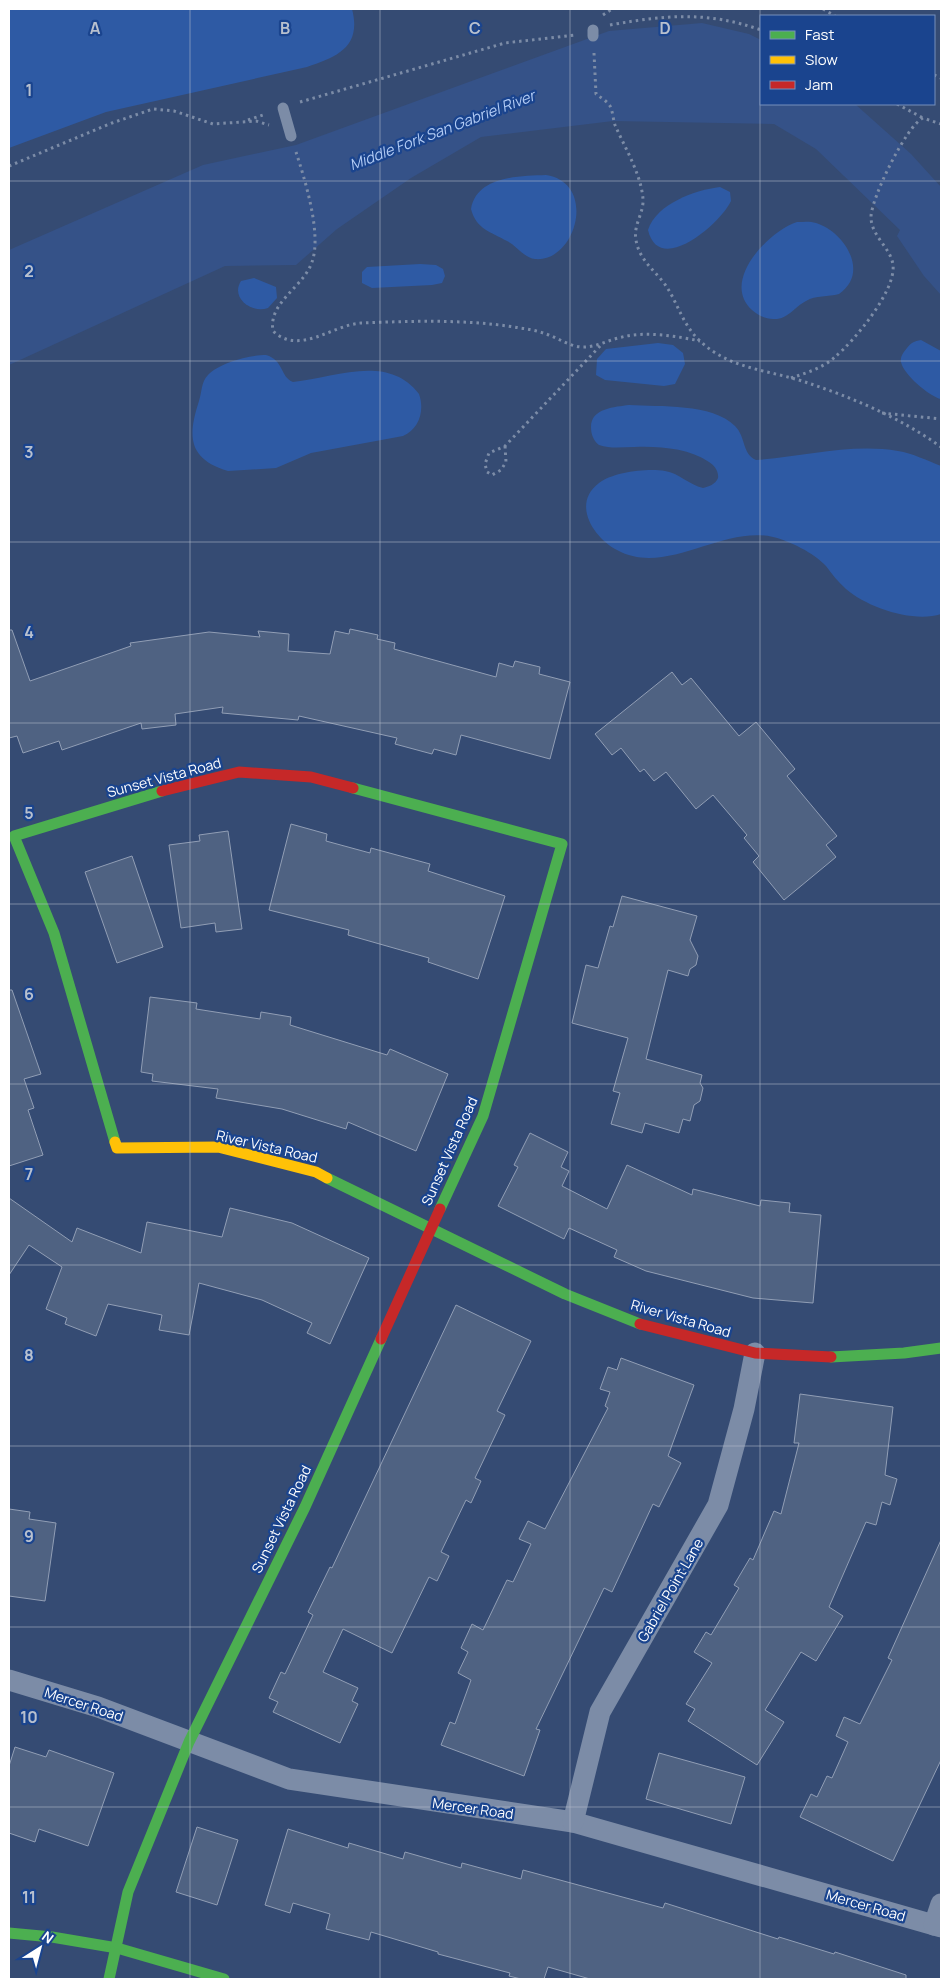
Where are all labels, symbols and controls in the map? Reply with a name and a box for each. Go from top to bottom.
legend [760,15,935,105]
text: A [90,17,101,39]
text: B [280,17,290,39]
text: C [469,17,481,39]
text: D [659,17,671,39]
text: Fast [805,24,834,45]
text: Slow [805,49,838,70]
text: Jam [805,74,833,95]
text: 1 [25,79,33,101]
water label: Middle Fork San Gabriel River [346,84,540,175]
text: 2 [24,260,34,282]
text: 3 [24,441,34,463]
text: 4 [24,621,34,643]
street label: Sunset Vista Road [105,753,223,801]
text: 5 [24,802,34,824]
text: 6 [24,983,34,1005]
street label: Sunset Vista Road [416,1094,482,1208]
street label: River Vista Road [215,1125,319,1167]
text: 7 [25,1163,33,1185]
street label: River Vista Road [629,1295,733,1341]
text: 8 [24,1344,34,1366]
street label: Sunset Vista Road [247,1462,315,1576]
text: 9 [24,1525,34,1547]
street label: Gabriel Point Lane [633,1535,707,1645]
street label: Mercer Road [42,1682,126,1726]
text: 10 [20,1706,38,1728]
street label: Mercer Road [431,1793,515,1823]
street label: Mercer Road [824,1885,908,1925]
text: 11 [22,1886,36,1908]
north arrow [15,1923,65,1973]
text: N [38,1926,58,1948]

